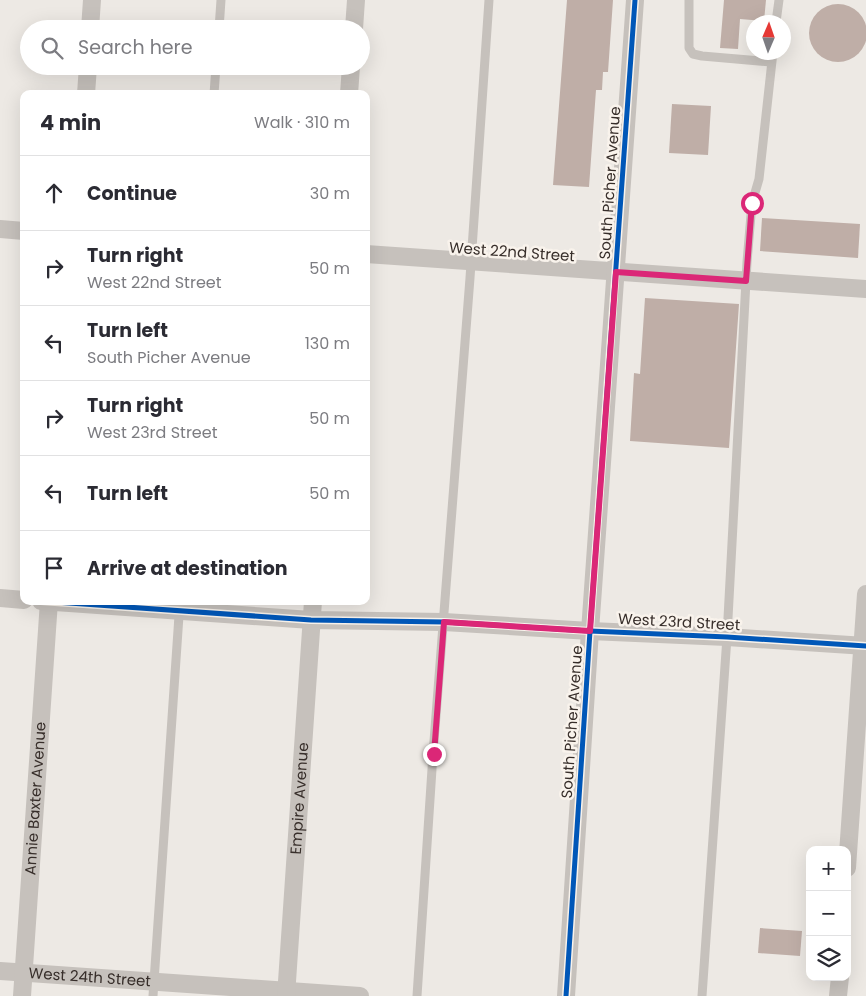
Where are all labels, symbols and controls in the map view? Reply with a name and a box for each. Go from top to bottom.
north arrow [746,15,791,60]
search box [20,20,370,75]
icon: search [38,34,66,62]
text: Search here [78,34,192,61]
street label: South Picher Avenue [594,106,625,260]
text: 4 min [40,108,101,137]
text: Walk · 310 m [254,111,350,134]
icon: ahead [40,179,68,207]
text: Continue [87,180,177,207]
text: 30 m [310,182,350,205]
route start [741,192,764,215]
street label: West 22nd Street [448,237,576,266]
text: Turn right [87,242,183,269]
icon: right [40,254,68,282]
text: 50 m [309,257,350,280]
text: West 22nd Street [87,271,222,294]
text: Turn left [87,317,168,344]
icon: left [40,329,68,357]
text: 130 m [305,332,350,355]
text: South Picher Avenue [87,346,251,369]
text: Turn right [87,392,183,419]
icon: right [40,404,68,432]
text: 50 m [309,407,350,430]
text: West 23rd Street [87,421,218,444]
icon: left [40,479,68,507]
text: Turn left [87,480,168,507]
text: 50 m [309,482,350,505]
icon: arrive [40,554,68,582]
text: Arrive at destination [87,555,288,582]
street label: West 23rd Street [617,608,741,635]
street label: South Picher Avenue [556,645,587,799]
street label: Annie Baxter Avenue [19,721,51,876]
street label: Empire Avenue [285,742,313,855]
route end [423,743,446,766]
map controls [806,846,851,981]
button: + [806,846,851,891]
button: − [806,891,851,936]
button: layers [806,936,851,981]
street label: West 24th Street [28,962,152,991]

